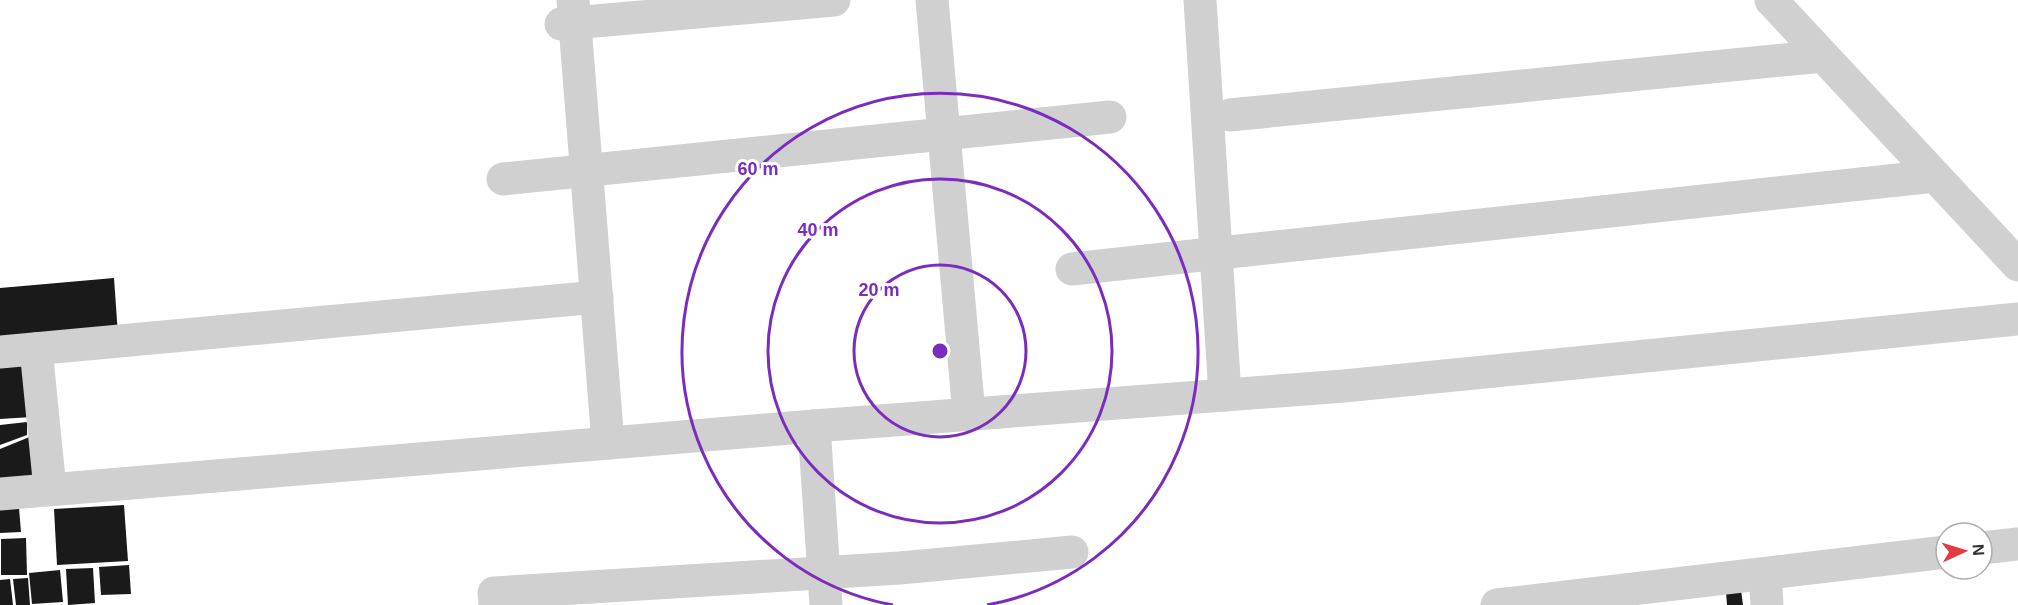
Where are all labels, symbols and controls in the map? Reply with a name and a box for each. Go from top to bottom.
text: 60 m [737,159,779,179]
text: 40 m [797,220,839,240]
text: 20 m [858,280,900,300]
centre of rings [930,341,950,361]
north arrow [1934,521,1994,581]
text: N [1970,544,1987,556]

